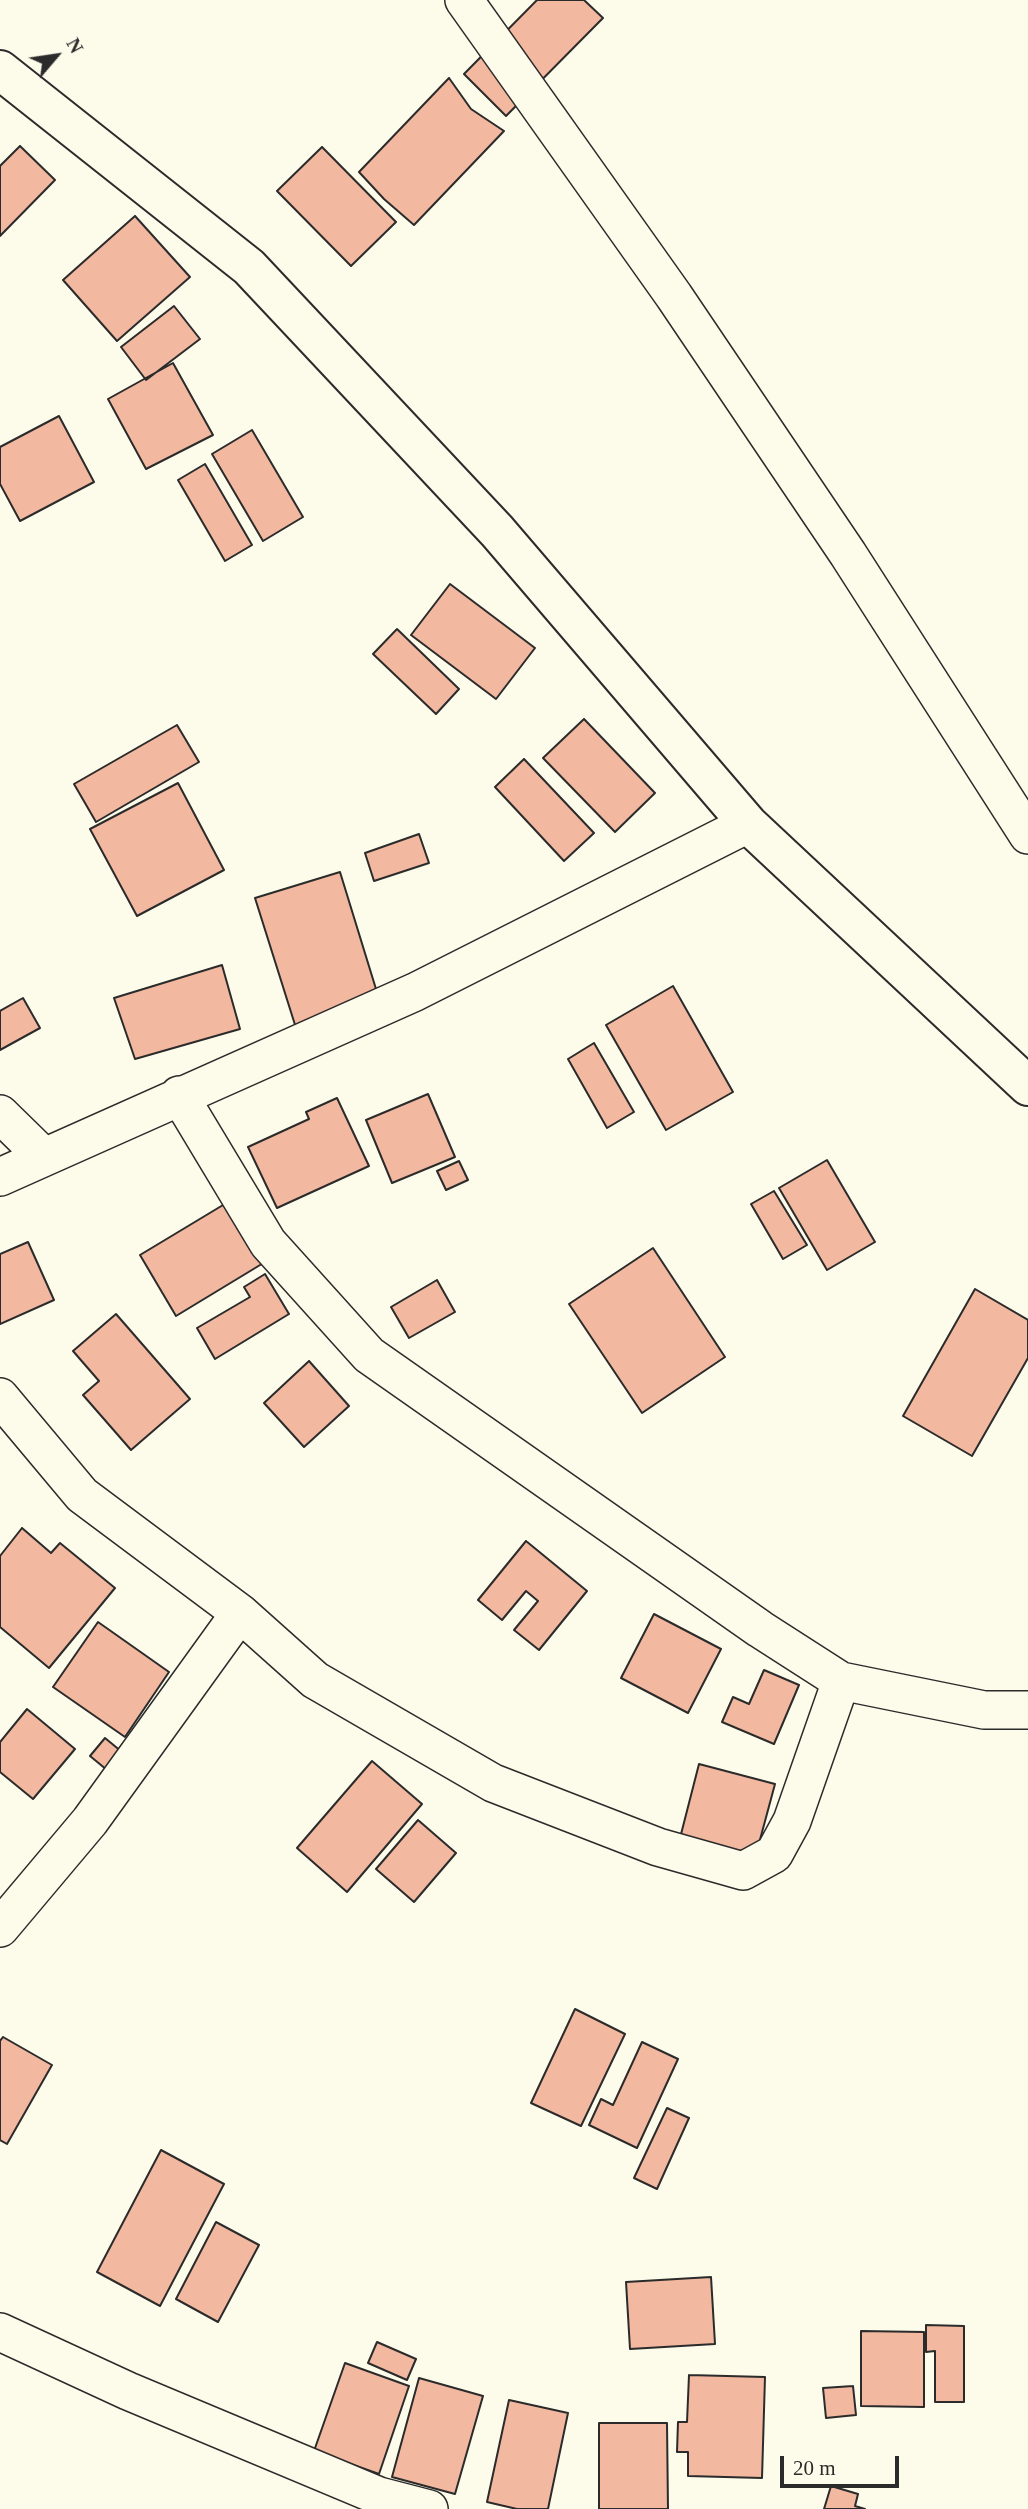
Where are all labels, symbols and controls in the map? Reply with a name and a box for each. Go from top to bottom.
north arrow [21,21,91,91]
text: N [62,34,87,57]
scale bar [783,2442,902,2486]
text: 20 m [793,2456,836,2480]

